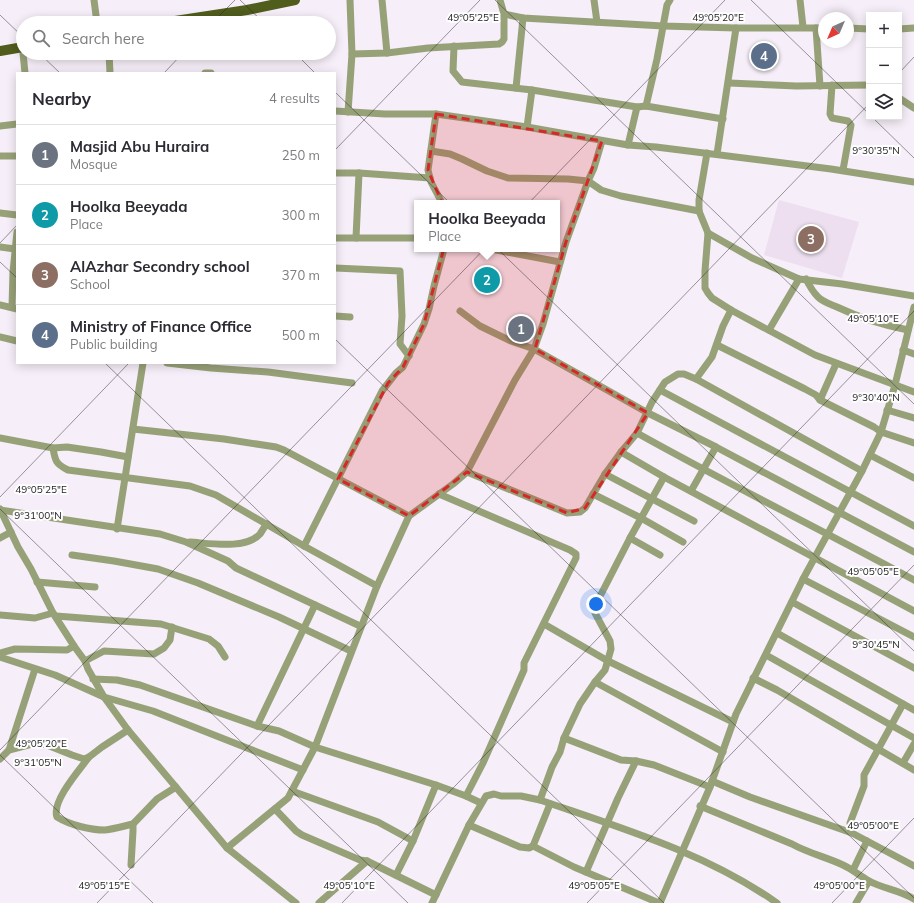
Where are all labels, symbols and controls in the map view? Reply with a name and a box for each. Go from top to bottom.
text: 49°05'25"E [447,11,499,24]
text: 49°05'20"E [692,11,744,24]
north arrow [818,12,854,48]
map controls [866,12,902,120]
button: + [866,12,902,48]
search box [16,16,336,60]
icon: search [30,27,52,49]
text: Search here [62,29,144,48]
pin: 4 [751,41,777,71]
button: − [866,48,902,84]
button: layers [866,84,902,120]
text: Nearby [32,88,91,109]
text: 4 results [269,90,320,106]
text: Masjid Abu Huraira [70,137,209,156]
text: 9°30'35"N [852,144,900,157]
text: 1 [41,147,49,163]
text: 250 m [282,147,320,163]
text: Mosque [70,156,117,172]
text: Hoolka Beeyada [70,197,187,216]
popup [414,200,560,252]
text: 2 [41,207,49,223]
text: 300 m [282,207,320,223]
text: Hoolka Beeyada [428,209,546,228]
text: Place [70,216,103,232]
pin: 3 [798,224,824,254]
text: Place [428,228,461,244]
text: AlAzhar Secondry school [70,257,250,276]
pin: 2 [474,265,500,295]
text: 3 [41,267,49,283]
text: 370 m [282,267,320,283]
text: School [70,276,110,292]
text: 49°05'10"E [847,312,899,325]
pin: 1 [508,314,534,344]
text: Ministry of Finance Office [70,317,252,336]
text: 4 [41,327,49,343]
text: 500 m [282,327,320,343]
text: Public building [70,336,158,352]
text: 9°30'40"N [852,391,900,404]
text: 49°05'25"E [15,483,67,496]
text: 9°31'00"N [14,509,62,522]
text: 49°05'05"E [847,565,899,578]
your location [586,594,606,614]
text: 9°30'45"N [852,638,900,651]
text: 49°05'20"E [15,737,67,750]
text: 9°31'05"N [14,756,62,769]
text: 49°05'00"E [847,819,899,832]
text: 49°05'15"E [78,879,130,892]
text: 49°05'10"E [323,879,375,892]
text: 49°05'05"E [568,879,620,892]
text: 49°05'00"E [813,879,865,892]

